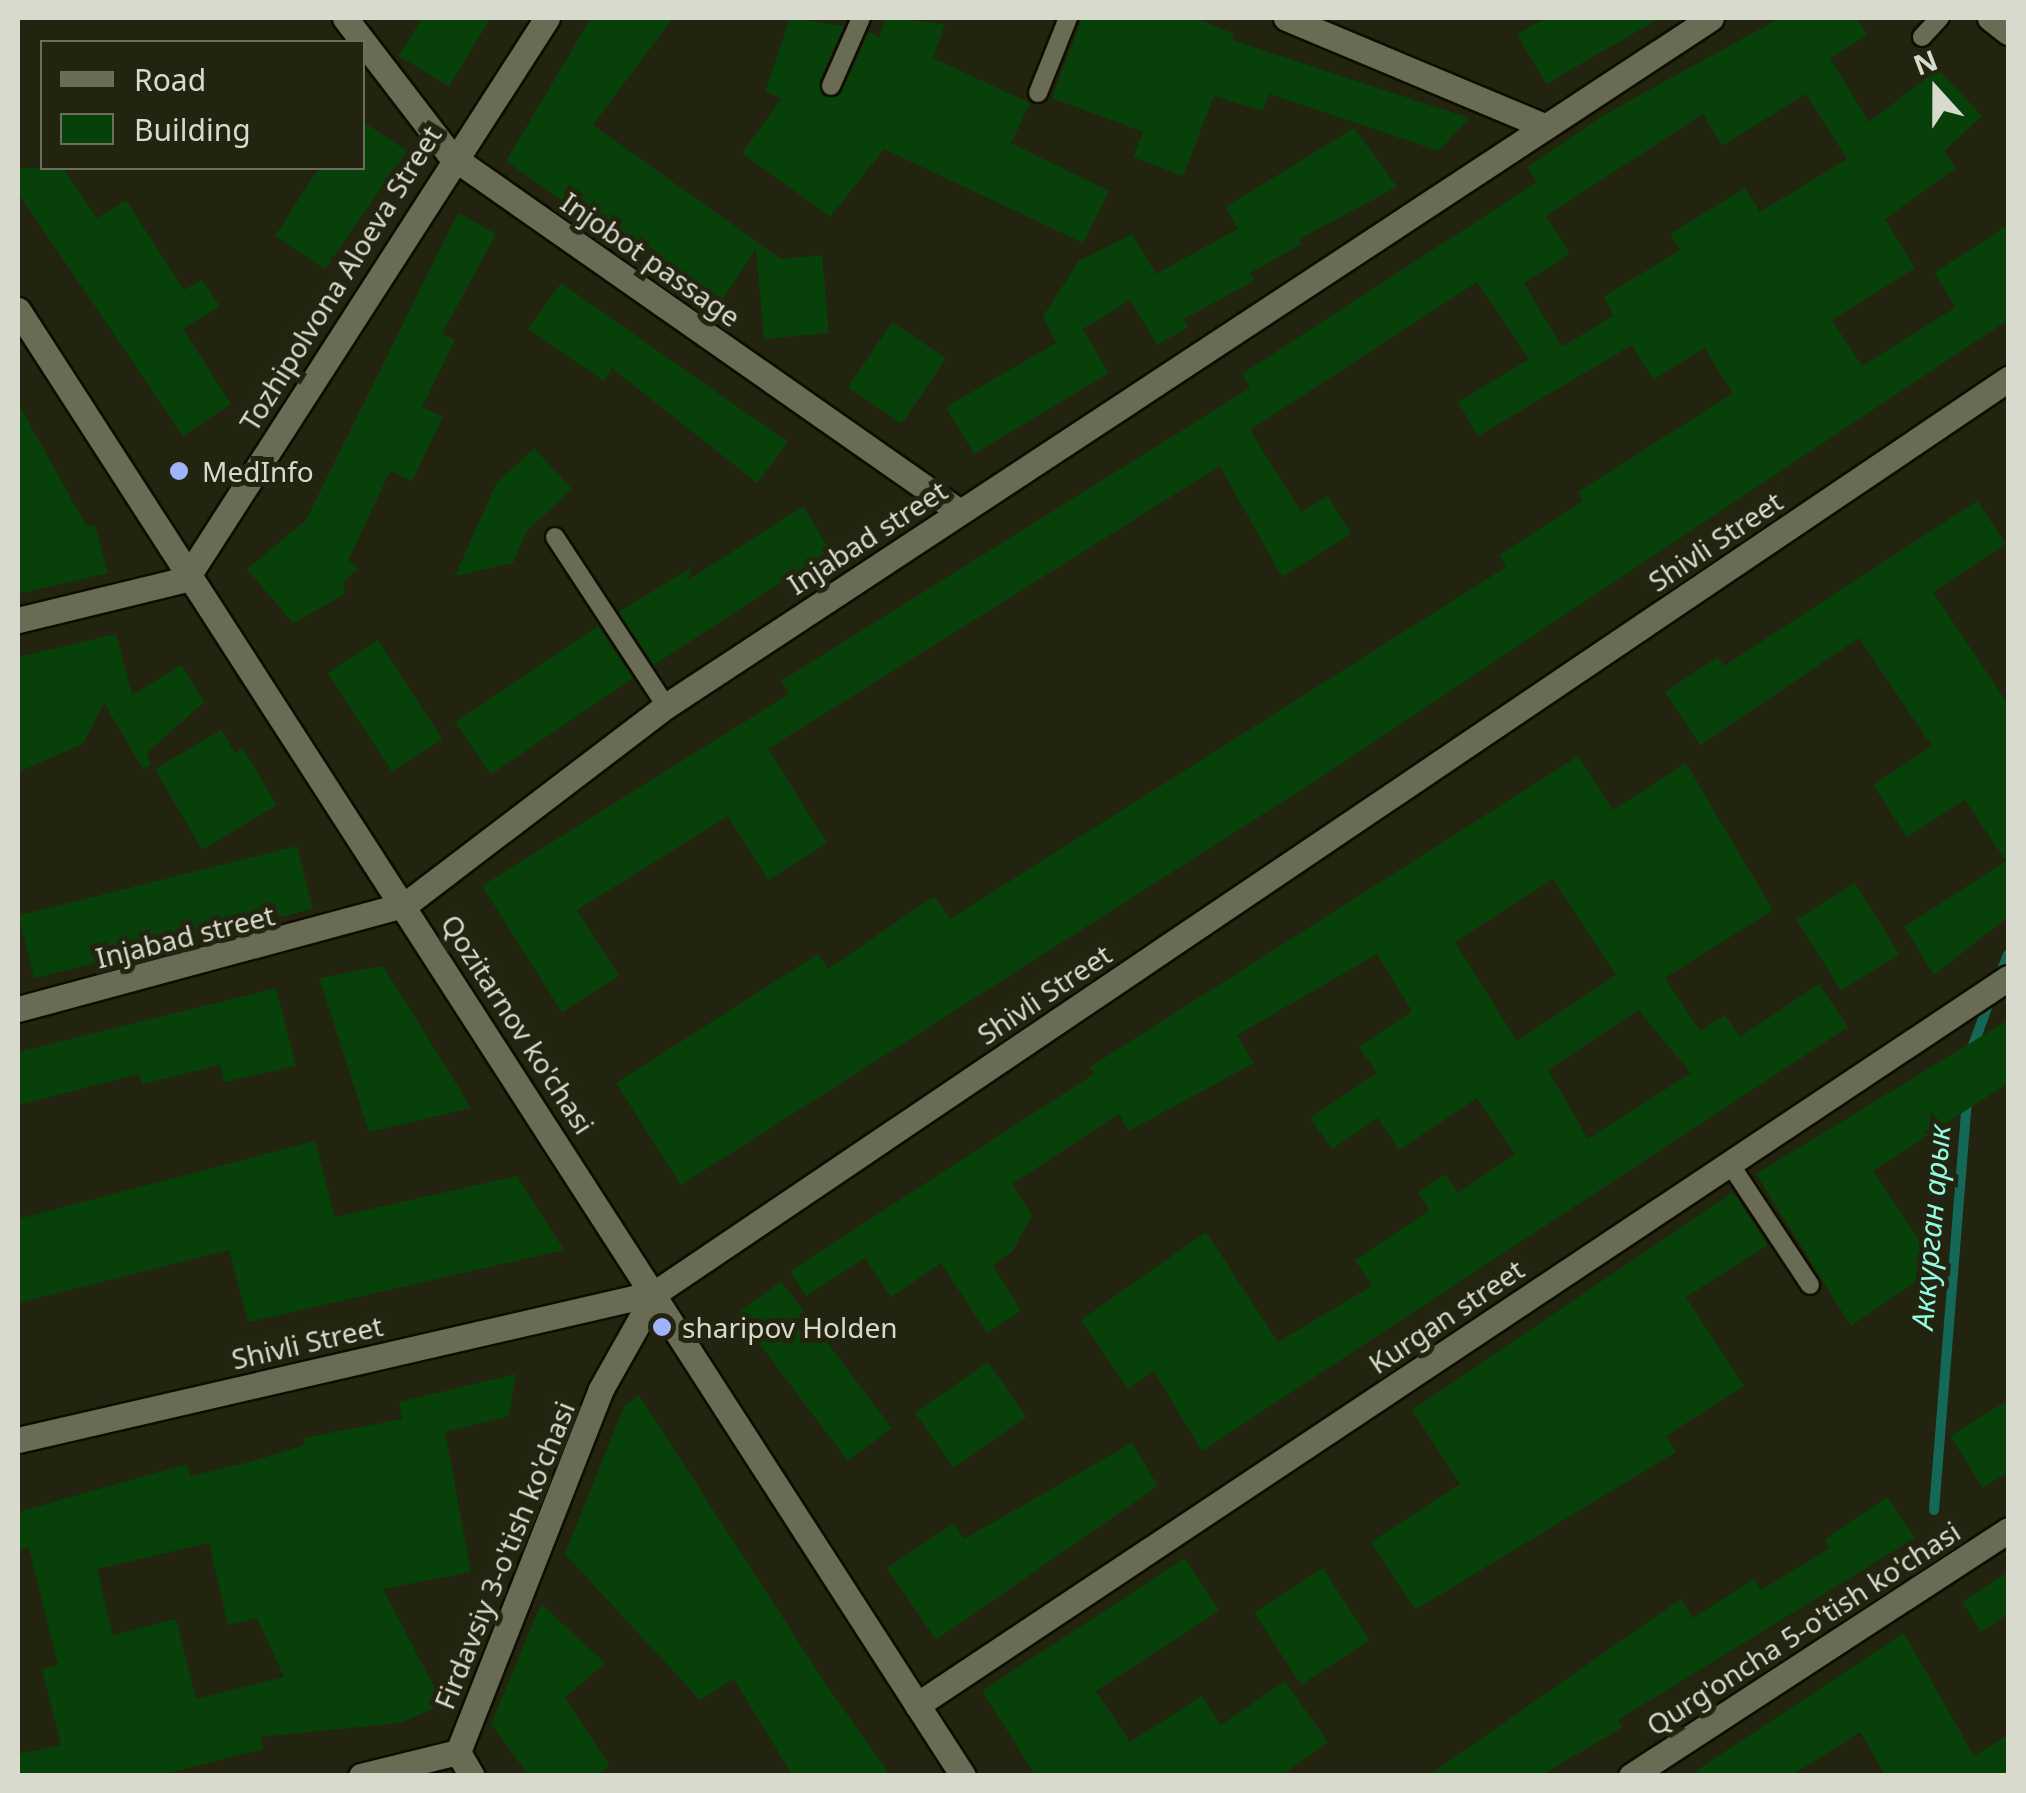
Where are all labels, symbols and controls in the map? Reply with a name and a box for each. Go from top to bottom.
legend [40,40,365,170]
north arrow [1886,40,1986,140]
text: N [1908,40,1943,84]
text: Road [134,59,206,100]
text: Building [134,109,251,150]
street label: Tozhipolvona Aloeva Street [232,119,448,437]
street label: Injobot passage [555,185,747,333]
place label: MedInfo [202,454,314,488]
marker: MedInfo [166,458,192,484]
street label: Injаbаd street [781,473,953,601]
street label: Shivli Street [1642,484,1788,598]
street label: Injаbаd street [92,898,278,974]
street label: Qozitarnov ko'chasi [435,908,601,1140]
street label: Shivli Street [971,937,1117,1051]
water label: Аккурган арык [1904,1123,1958,1331]
street label: Kurgan street [1362,1252,1530,1380]
street label: Shivli Street [228,1308,386,1376]
place label: sharipov Holden [682,1310,898,1344]
marker: sharipov Holden [651,1316,673,1338]
street label: Firdavsiy 3-o'tish ko'chasi [427,1396,581,1714]
street label: Qurg'oncha 5-o'tish ko'chasi [1640,1514,1966,1742]

